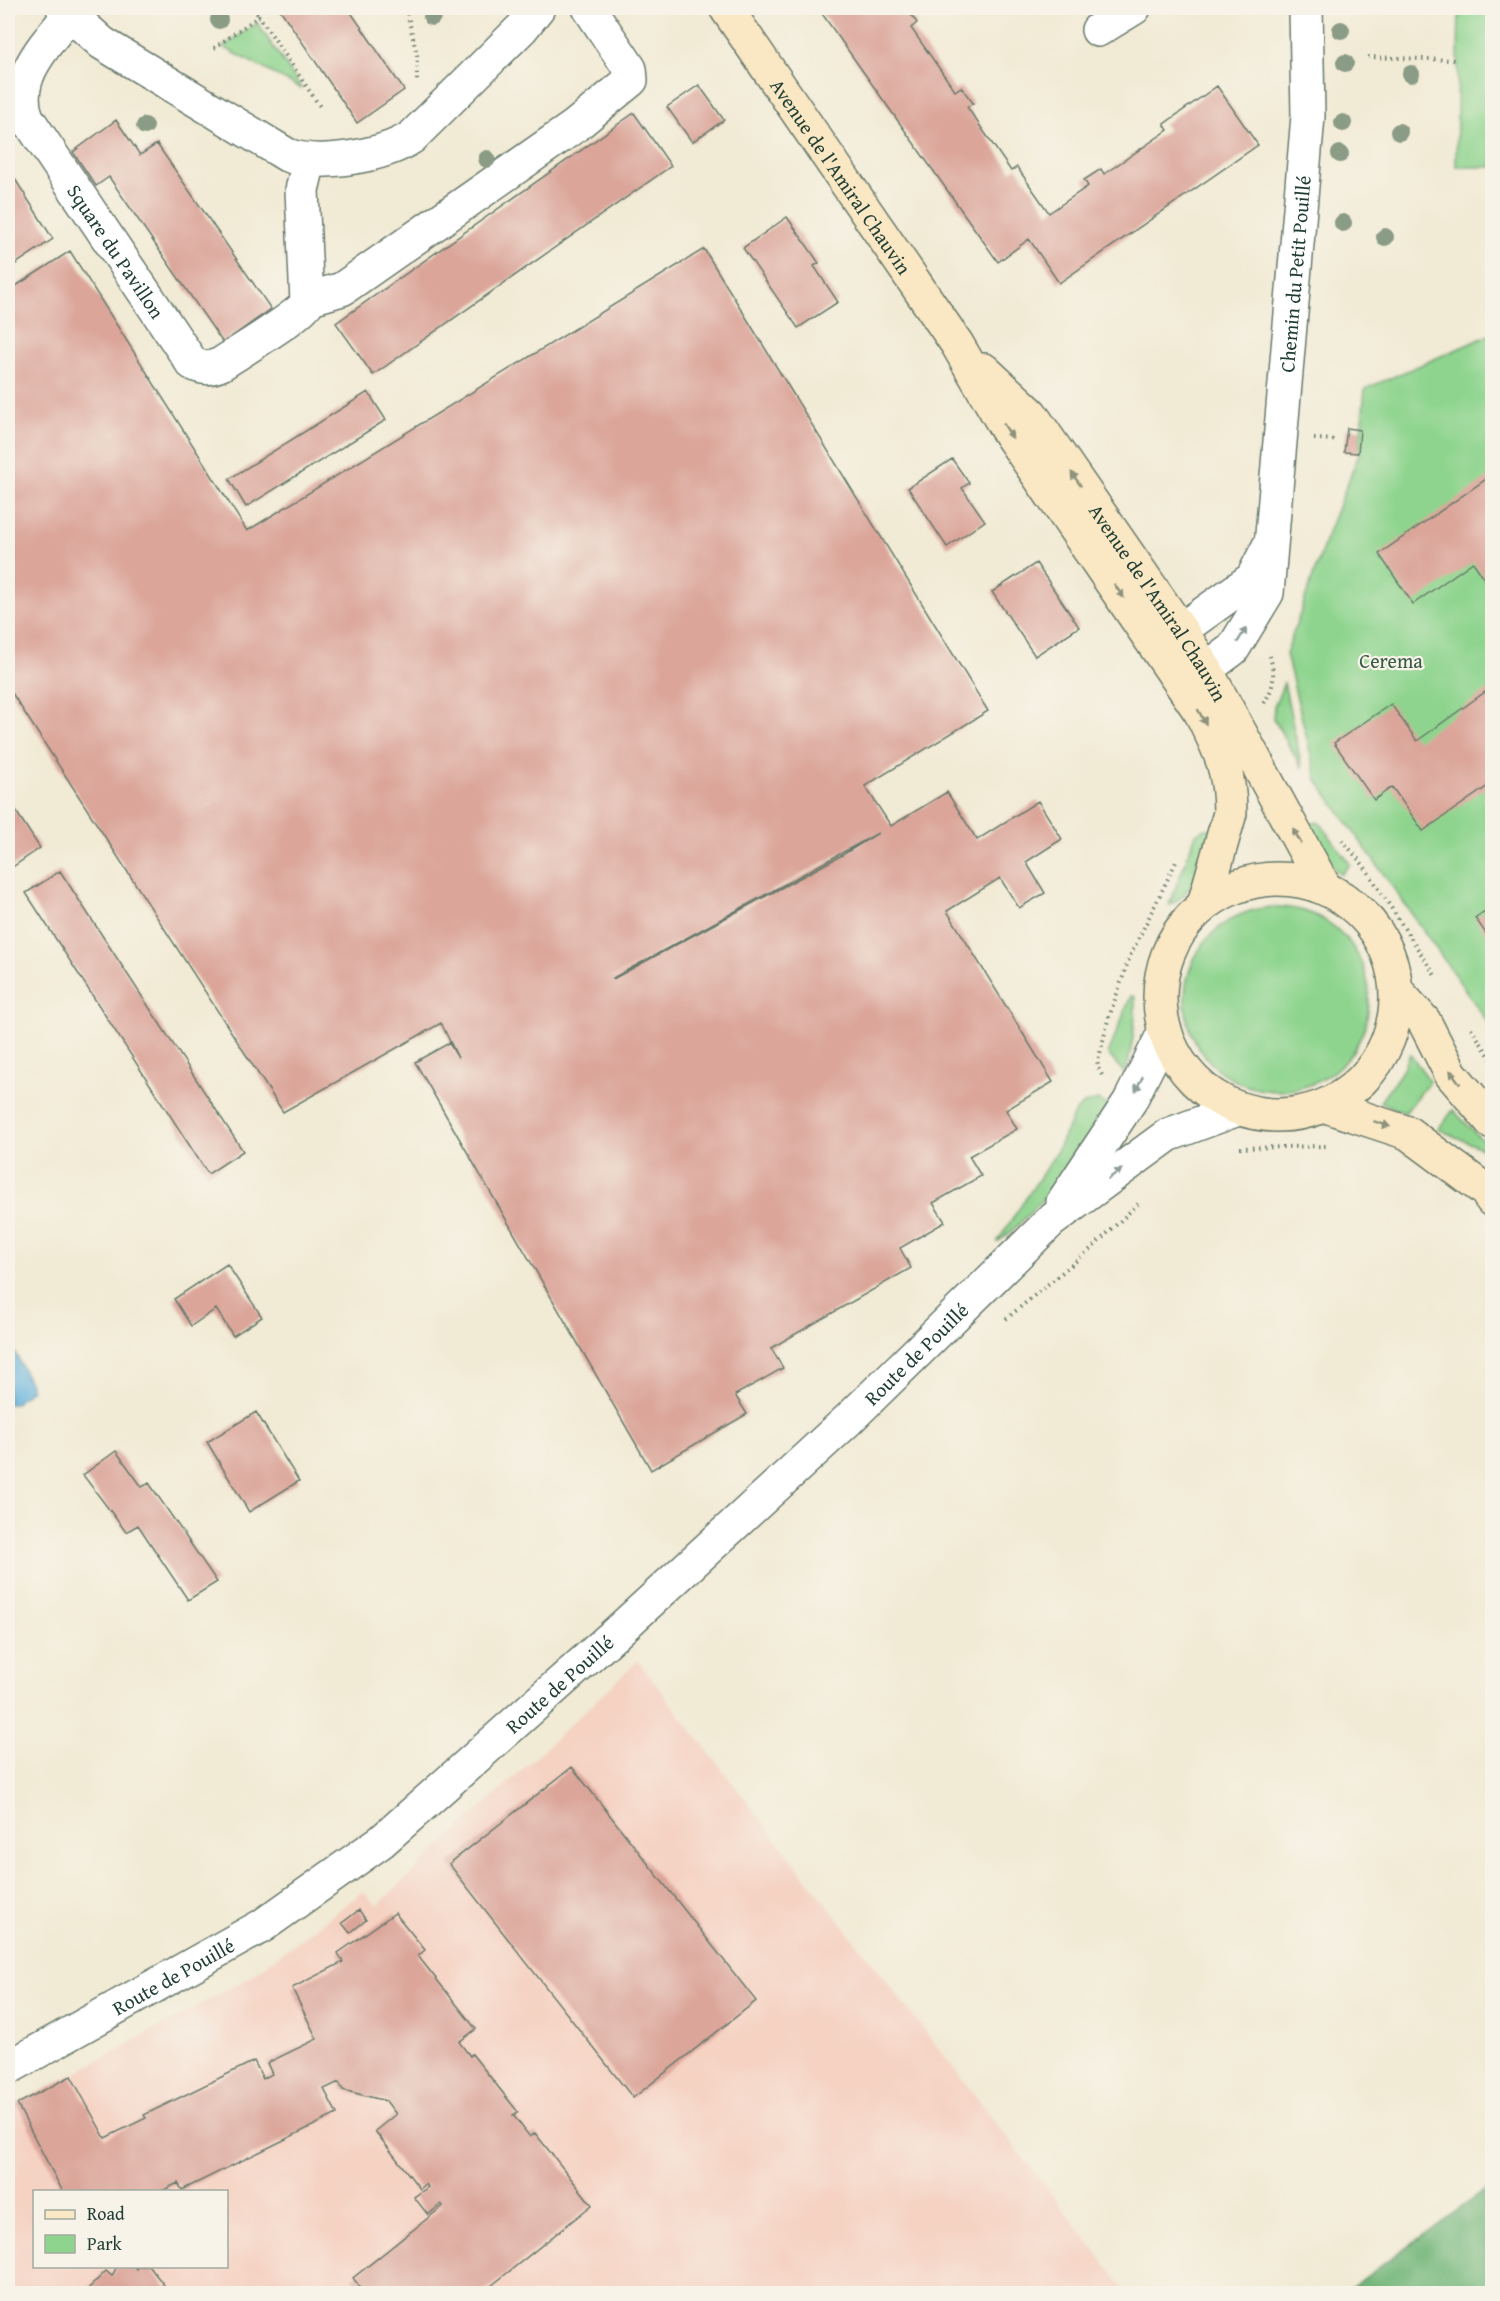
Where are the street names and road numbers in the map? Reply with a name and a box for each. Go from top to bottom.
street label: Avenue de l'Amiral Chauvin [764,72,919,280]
street label: Chemin du Petit Pouillé [1272,174,1317,373]
street label: Square du Pavillon [61,178,172,324]
street label: Avenue de l'Amiral Chauvin [1083,498,1235,706]
street label: Route de Pouillé [857,1296,974,1411]
street label: Route de Pouillé [499,1628,620,1740]
street label: Route de Pouillé [107,1930,239,2022]

